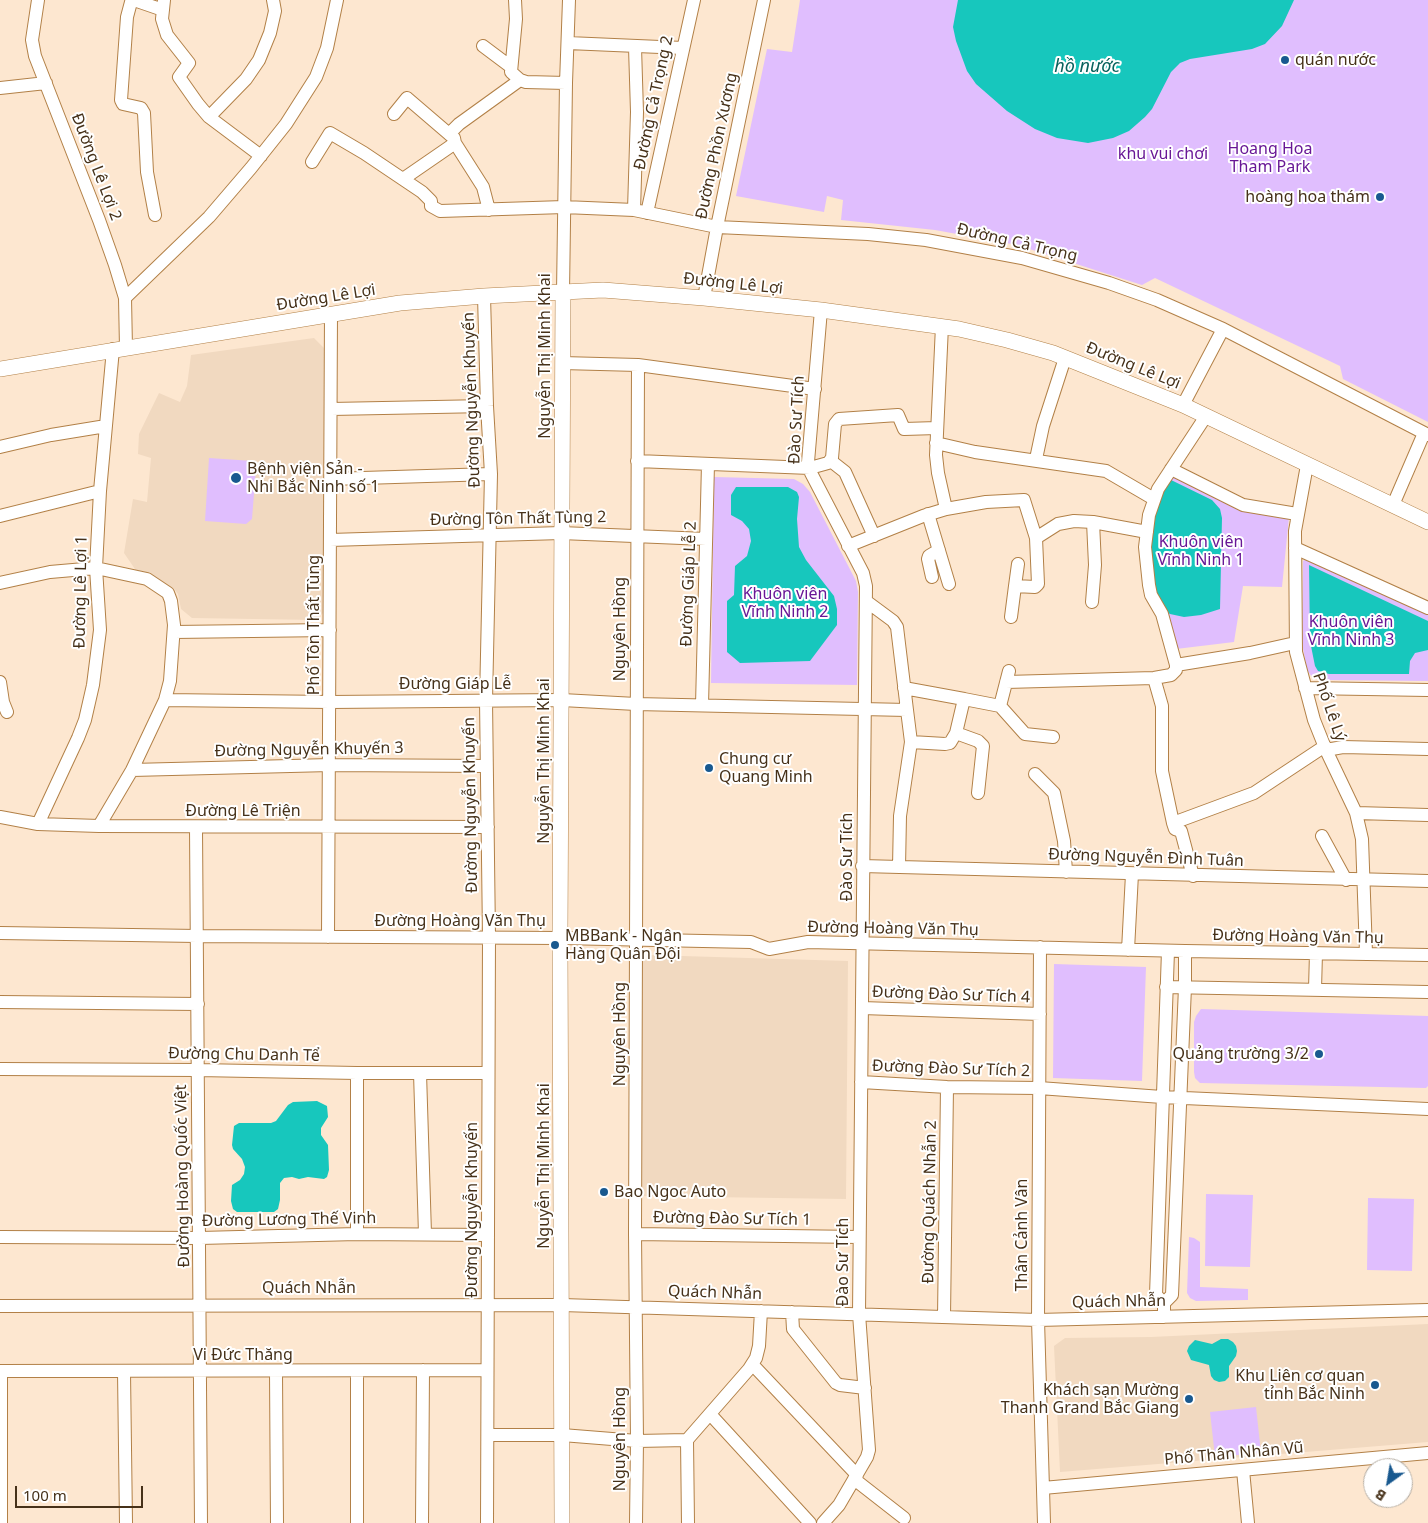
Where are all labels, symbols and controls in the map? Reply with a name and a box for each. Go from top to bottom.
street label: Đường Cả Trọng 2 [630,34,678,172]
place label: quán nước [1295,50,1376,70]
marker: quán nước [1279,54,1291,66]
water label: hồ nước [1054,56,1120,78]
street label: Đường Phồn Xương [692,71,742,221]
street label: Đường Lê Lợi 2 [67,111,125,223]
park label: Hoang Hoa Tham Park [1228,139,1312,177]
park label: khu vui chơi [1118,144,1208,164]
place label: hoàng hoa thám [1245,187,1370,207]
marker: hoàng hoa thám [1374,191,1386,203]
street label: Đường Cả Trọng [955,220,1079,266]
street label: Đường Lê Lợi [682,269,784,299]
street label: Nguyễn Thị Minh Khai [535,273,555,439]
street label: Đường Lê Lợi [275,281,377,315]
street label: Đường Nguyễn Khuyến [459,312,485,488]
street label: Đường Lê Lợi [1083,338,1183,394]
street label: Đào Sư Tích [785,375,809,465]
place label: Bệnh viện Sản - Nhi Bắc Ninh số 1 [247,459,379,497]
marker: Bệnh viện Sản - Nhi Bắc Ninh số 1 [229,471,243,485]
street label: Đường Tôn Thất Tùng 2 [430,508,606,530]
street label: Đường Giáp Lễ 2 [677,521,701,647]
park label: Khuôn viên Vĩnh Ninh 1 [1157,532,1245,570]
street label: Đường Lê Lợi 1 [70,535,92,649]
street label: Phố Tôn Thất Tùng [304,555,324,695]
street label: Nguyên Hồng [610,577,630,681]
park label: Khuôn viên Vĩnh Ninh 2 [741,584,829,622]
park label: Khuôn viên Vĩnh Ninh 3 [1307,612,1395,650]
street label: Phố Lê Lý [1308,670,1350,744]
street label: Đường Giáp Lễ [399,674,511,694]
street label: Nguyễn Thị Minh Khai [534,678,554,844]
street label: Đường Nguyễn Khuyến [460,717,482,893]
street label: Đường Nguyễn Khuyến 3 [214,739,404,761]
place label: Chung cư Quang Minh [719,749,813,787]
marker: Chung cư Quang Minh [703,762,715,774]
street label: Đường Lê Triện [185,801,301,821]
street label: Đào Sư Tích [837,813,857,901]
street label: Đường Nguyễn Đình Tuân [1048,845,1244,871]
street label: Đường Hoàng Văn Thụ [374,911,546,931]
street label: Đường Hoàng Văn Thụ [807,918,979,940]
place label: MBBank - Ngân Hàng Quân Đội [565,926,682,964]
street label: Đường Hoàng Văn Thụ [1212,926,1384,948]
marker: MBBank - Ngân Hàng Quân Đội [549,939,561,951]
street label: Nguyên Hồng [610,982,630,1086]
street label: Đường Đào Sư Tích 4 [872,983,1030,1007]
street label: Đường Chu Danh Tể [168,1044,320,1066]
place label: Quảng trường 3/2 [1173,1044,1309,1064]
marker: Quảng trường 3/2 [1313,1048,1325,1060]
street label: Đường Đào Sư Tích 2 [872,1057,1030,1081]
street label: Nguyễn Thị Minh Khai [534,1083,554,1249]
street label: Đường Hoàng Quốc Việt [172,1084,194,1268]
street label: Đường Quách Nhẫn 2 [919,1120,941,1284]
street label: Đường Nguyễn Khuyến [462,1122,482,1298]
street label: Thân Cảnh Vân [1012,1179,1032,1291]
place label: Bao Ngoc Auto [614,1182,726,1202]
marker: Bao Ngoc Auto [598,1186,610,1198]
street label: Đường Đào Sư Tích 1 [653,1208,811,1230]
street label: Đường Lương Thế Vinh [202,1209,376,1231]
street label: Đào Sư Tích [833,1218,853,1306]
street label: Quách Nhẫn [262,1278,356,1298]
street label: Quách Nhẫn [668,1282,762,1304]
street label: Quách Nhẫn [1072,1292,1166,1312]
street label: Vi Đức Thăng [193,1345,293,1365]
place label: Khu Liên cơ quan tỉnh Bắc Ninh [1235,1366,1365,1404]
marker: Khu Liên cơ quan tỉnh Bắc Ninh [1369,1379,1381,1391]
place label: Khách sạn Mường Thanh Grand Bắc Giang [1001,1380,1179,1418]
street label: Nguyên Hồng [610,1387,630,1491]
marker: Khách sạn Mường Thanh Grand Bắc Giang [1183,1393,1195,1405]
street label: Phố Thân Nhân Vũ [1164,1438,1304,1470]
north arrow [1363,1458,1413,1508]
scale bar [18,1476,145,1508]
text: 100 m [23,1485,67,1505]
text: B [1371,1485,1389,1506]

